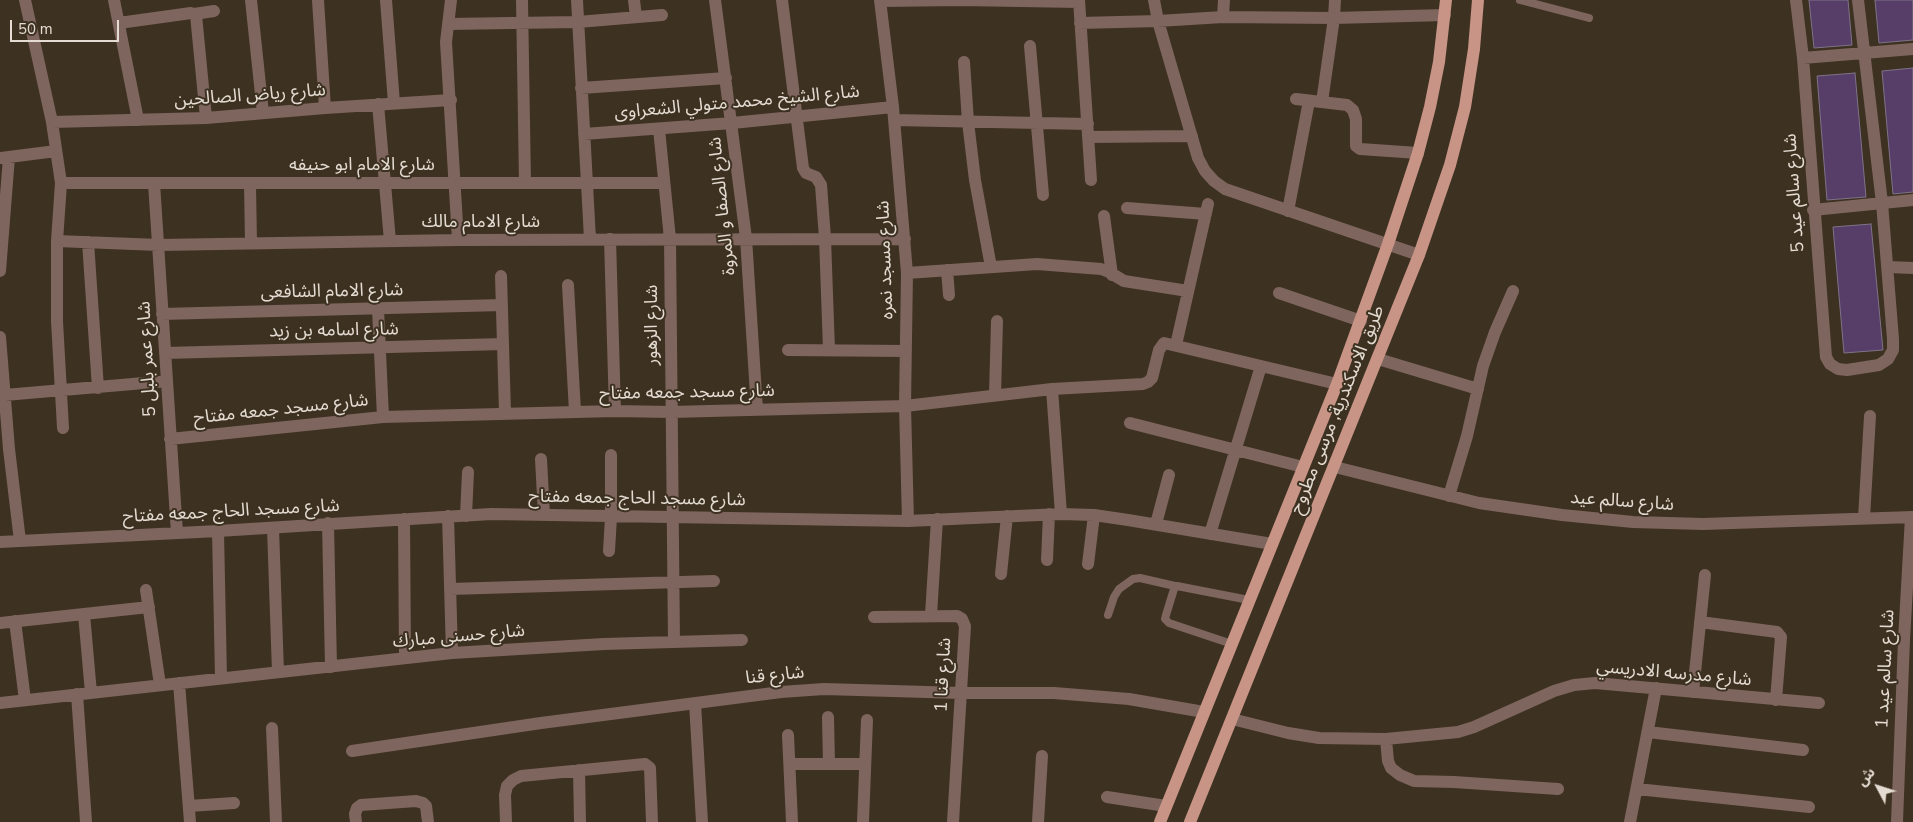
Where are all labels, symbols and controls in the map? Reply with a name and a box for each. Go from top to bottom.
scale bar [12,10,121,42]
text: 50 m [18,19,53,39]
street label: شارع رياض الصالحين [174,80,326,112]
street label: شارع الشيخ محمد متولي الشعراوى [613,82,861,124]
street label: شارع سالم عيد 5 [1780,133,1810,253]
street label: شارع الصفا و المروة [705,136,741,276]
street label: شارع الامام ابو حنيفه [289,155,435,177]
street label: شارع مسجد نمره [873,200,899,320]
street label: شارع الامام مالك [422,212,540,234]
street label: شارع الامام الشافعى [260,280,404,304]
street label: شارع الزهور [642,285,664,365]
street label: شارع عمر بلبل 5 [134,301,162,417]
street label: طريق الاسكندرية, مرسى مطروح [1286,303,1390,517]
street label: شارع اسامه بن زيد [269,319,399,343]
street label: شارع مسجد جمعه مفتاح [599,381,775,405]
street label: شارع مسجد جمعه مفتاح [193,390,369,430]
street label: شارع مسجد الحاج جمعه مفتاح [528,486,746,512]
street label: شارع سالم عيد [1569,488,1675,516]
street label: شارع مسجد الحاج جمعه مفتاح [122,496,340,528]
street label: شارع سالم عيد 1 [1872,609,1900,729]
street label: شارع حسنى مبارك [392,620,526,654]
street label: شارع قنا 1 [931,637,957,713]
street label: شارع مدرسه الادريسي [1596,656,1752,692]
street label: شارع قنا [744,662,806,690]
north arrow [1853,762,1903,812]
text: ش [1853,764,1880,790]

